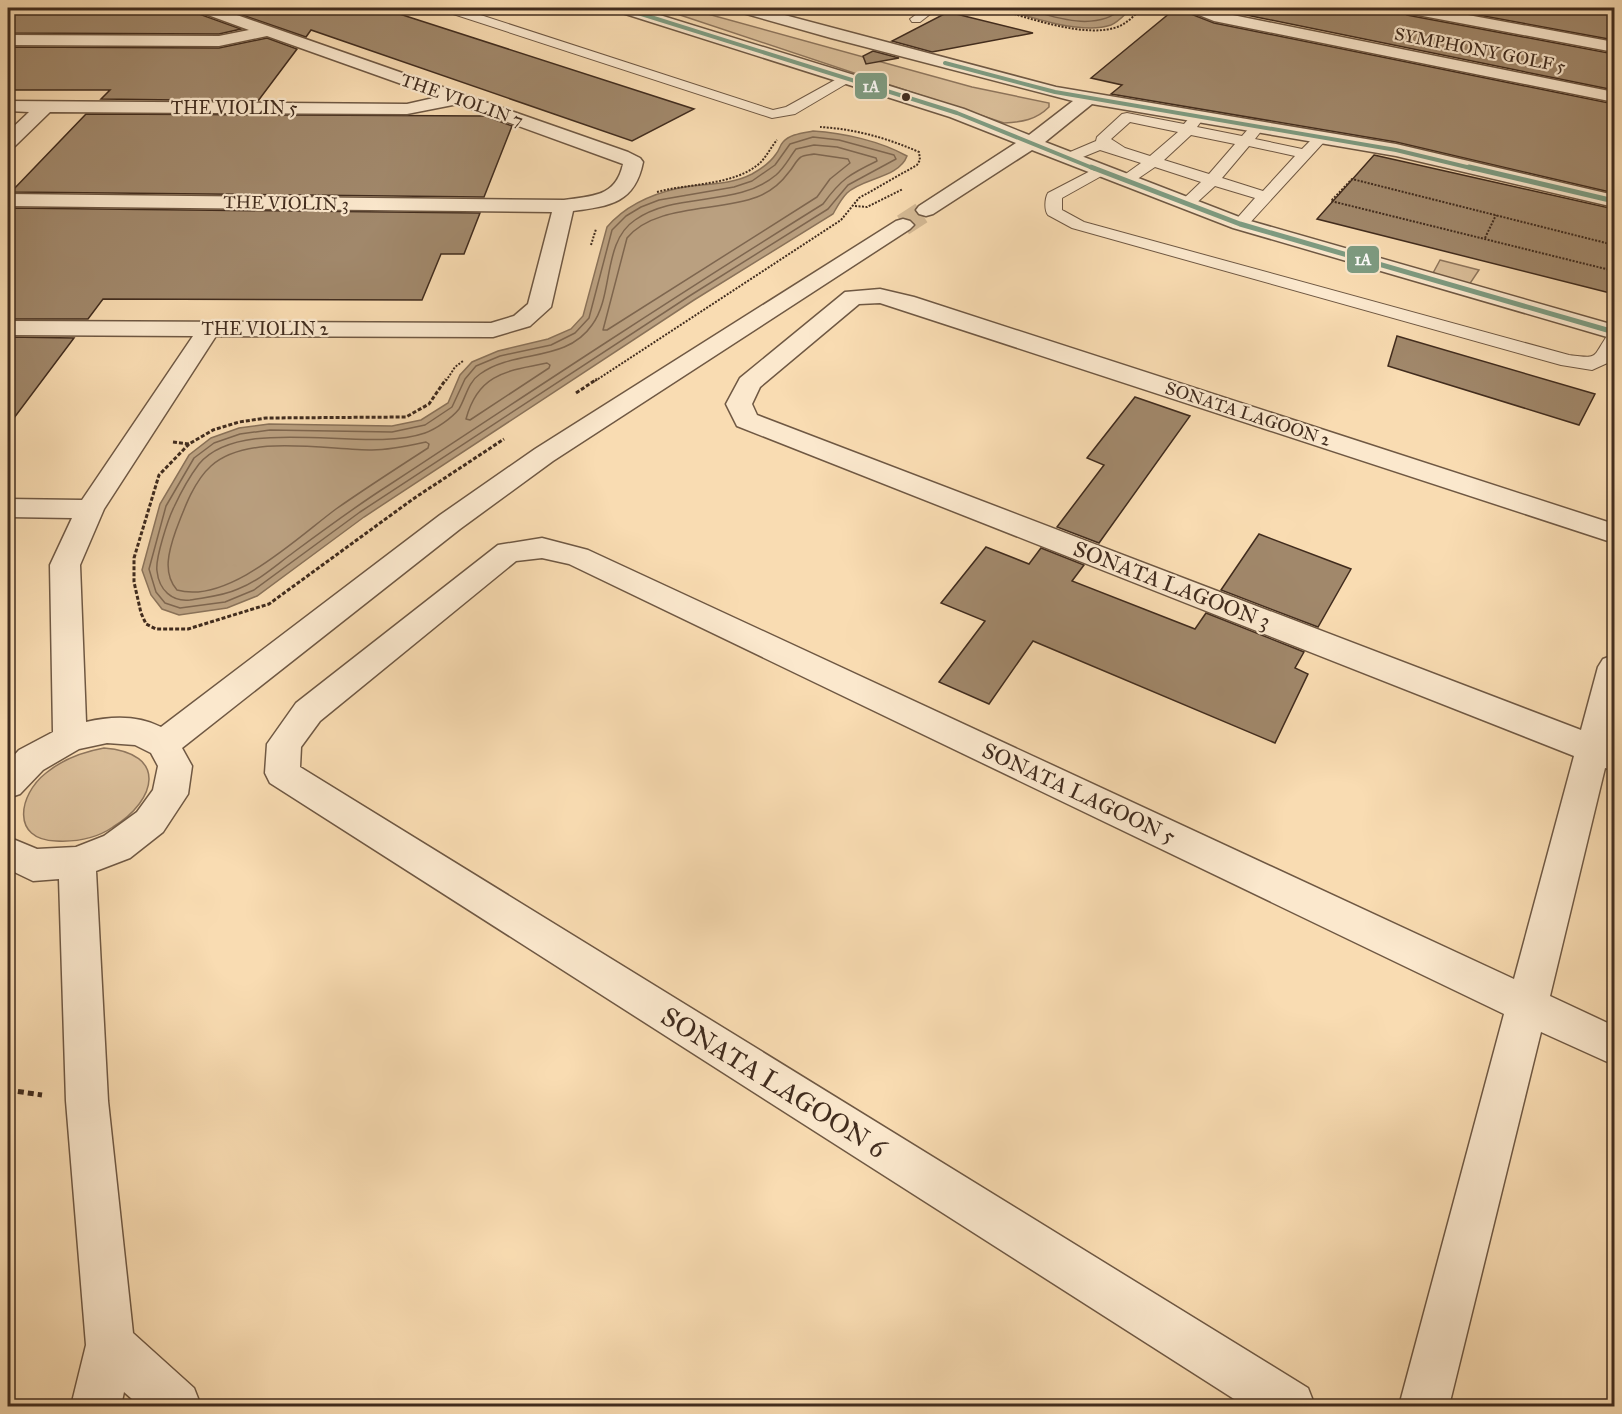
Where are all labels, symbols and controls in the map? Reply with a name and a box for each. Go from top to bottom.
street label: SYMPHONY GOLF 5 [1392,23,1568,78]
street label: THE VIOLIN 7 [398,69,526,131]
line badge: 1A [854,72,888,100]
text: 1A [862,77,880,96]
unlabelled marker [900,91,912,103]
street label: THE VIOLIN 5 [171,97,298,119]
street label: THE VIOLIN 3 [223,191,349,215]
line badge: 1A [1346,245,1380,274]
text: 1A [1354,250,1372,269]
street label: THE VIOLIN 2 [201,318,329,340]
street label: SONATA LAGOON 2 [1163,377,1334,451]
street label: SONATA LAGOON 3 [1070,535,1274,635]
street label: SONATA LAGOON 5 [978,736,1180,850]
street label: SONATA LAGOON 6 [655,999,894,1165]

